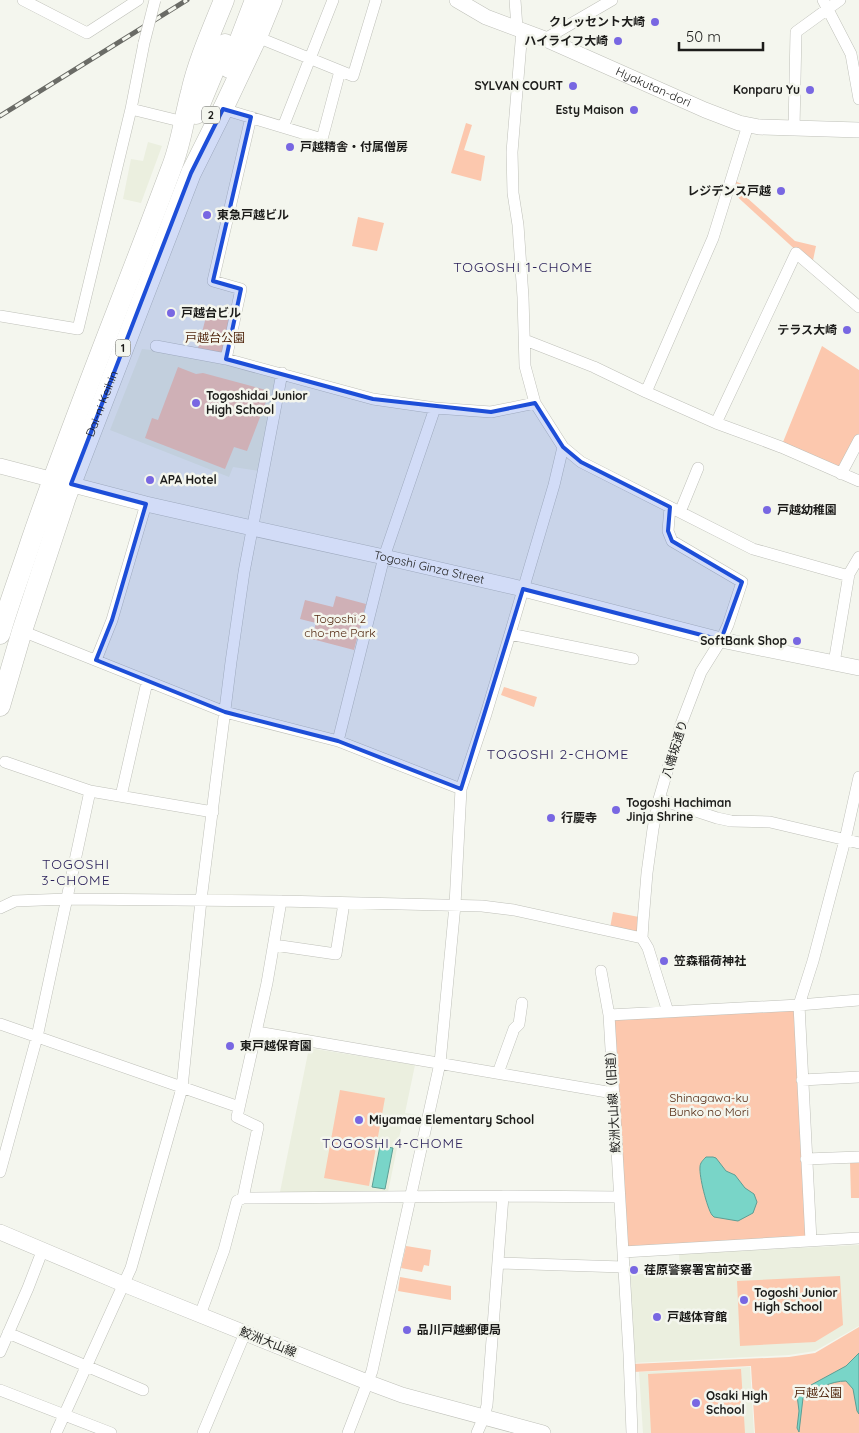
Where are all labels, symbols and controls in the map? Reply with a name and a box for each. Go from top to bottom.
place label: クレッセント大崎 [549,14,645,29]
marker: クレッセント大崎 [649,16,661,28]
scale bar [679,20,763,52]
text: 50 m [686,27,721,46]
place label: ハイライフ大崎 [524,33,608,48]
marker: ハイライフ大崎 [612,35,624,47]
street label: Hyakutan-dori [614,63,693,110]
place label: SYLVAN COURT [474,78,563,93]
marker: SYLVAN COURT [567,80,579,92]
place label: Konparu Yu [733,82,800,97]
marker: Konparu Yu [804,84,816,96]
place label: Esty Maison [555,102,624,117]
marker: Esty Maison [628,104,640,116]
road number: 2 [202,106,220,124]
place label: 戸越精舎・付属僧房 [300,139,408,154]
marker: 戸越精舎・付属僧房 [284,141,296,153]
place label: レジデンス戸越 [687,183,771,198]
marker: レジデンス戸越 [775,185,787,197]
place label: 東急戸越ビル [217,207,289,222]
marker: 東急戸越ビル [201,209,213,221]
district label: TOGOSHI 1-CHOME [453,258,593,276]
place label: 戸越台ビル [181,305,241,320]
marker: 戸越台ビル [165,307,177,319]
place label: テラス大崎 [777,322,837,337]
marker: テラス大崎 [841,324,853,336]
park label: 戸越台公園 [185,330,245,345]
road number: 1 [116,339,130,356]
street label: Dai-ni Keihin [82,369,121,439]
place label: Togoshidai Junior High School [206,388,308,417]
marker: Togoshidai Junior High School [190,397,202,409]
place label: APA Hotel [160,472,217,487]
marker: APA Hotel [144,474,156,486]
place label: 戸越幼稚園 [777,502,837,517]
marker: 戸越幼稚園 [761,504,773,516]
street label: Togoshi Ginza Street [373,547,486,587]
park label: Togoshi 2 cho-me Park [304,611,376,640]
place label: SoftBank Shop [700,633,787,648]
marker: SoftBank Shop [791,635,803,647]
street label: 八幡坂通り [659,718,690,780]
district label: TOGOSHI 2-CHOME [487,745,629,763]
place label: Togoshi Hachiman Jinja Shrine [626,795,732,824]
marker: Togoshi Hachiman Jinja Shrine [610,804,622,816]
place label: 行慶寺 [561,810,597,825]
marker: 行慶寺 [545,812,557,824]
district label: TOGOSHI 3-CHOME [41,855,111,889]
place label: 笠森稲荷神社 [673,953,746,968]
marker: 笠森稲荷神社 [658,955,670,967]
place label: 東戸越保育園 [240,1038,312,1053]
marker: 東戸越保育園 [224,1040,236,1052]
street label: 鮫洲大山線（旧道） [602,1045,623,1153]
park label: Shinagawa-ku Bunko no Mori [669,1090,749,1119]
place label: Miyamae Elementary School [369,1112,534,1127]
marker: Miyamae Elementary School [353,1114,365,1126]
district label: TOGOSHI 4-CHOME [322,1134,464,1152]
place label: 荏原警察署宮前交番 [644,1262,753,1277]
marker: 荏原警察署宮前交番 [628,1264,640,1276]
place label: Togoshi Junior High School [754,1285,838,1314]
marker: Togoshi Junior High School [738,1294,750,1306]
place label: 戸越体育館 [667,1309,727,1324]
marker: 戸越体育館 [651,1311,663,1323]
place label: 品川戸越郵便局 [417,1322,501,1337]
street label: 鮫洲大山線 [238,1323,299,1360]
marker: 品川戸越郵便局 [401,1324,413,1336]
park label: 戸越公園 [794,1385,842,1400]
place label: Osaki High School [706,1388,768,1417]
marker: Osaki High School [690,1397,702,1409]

